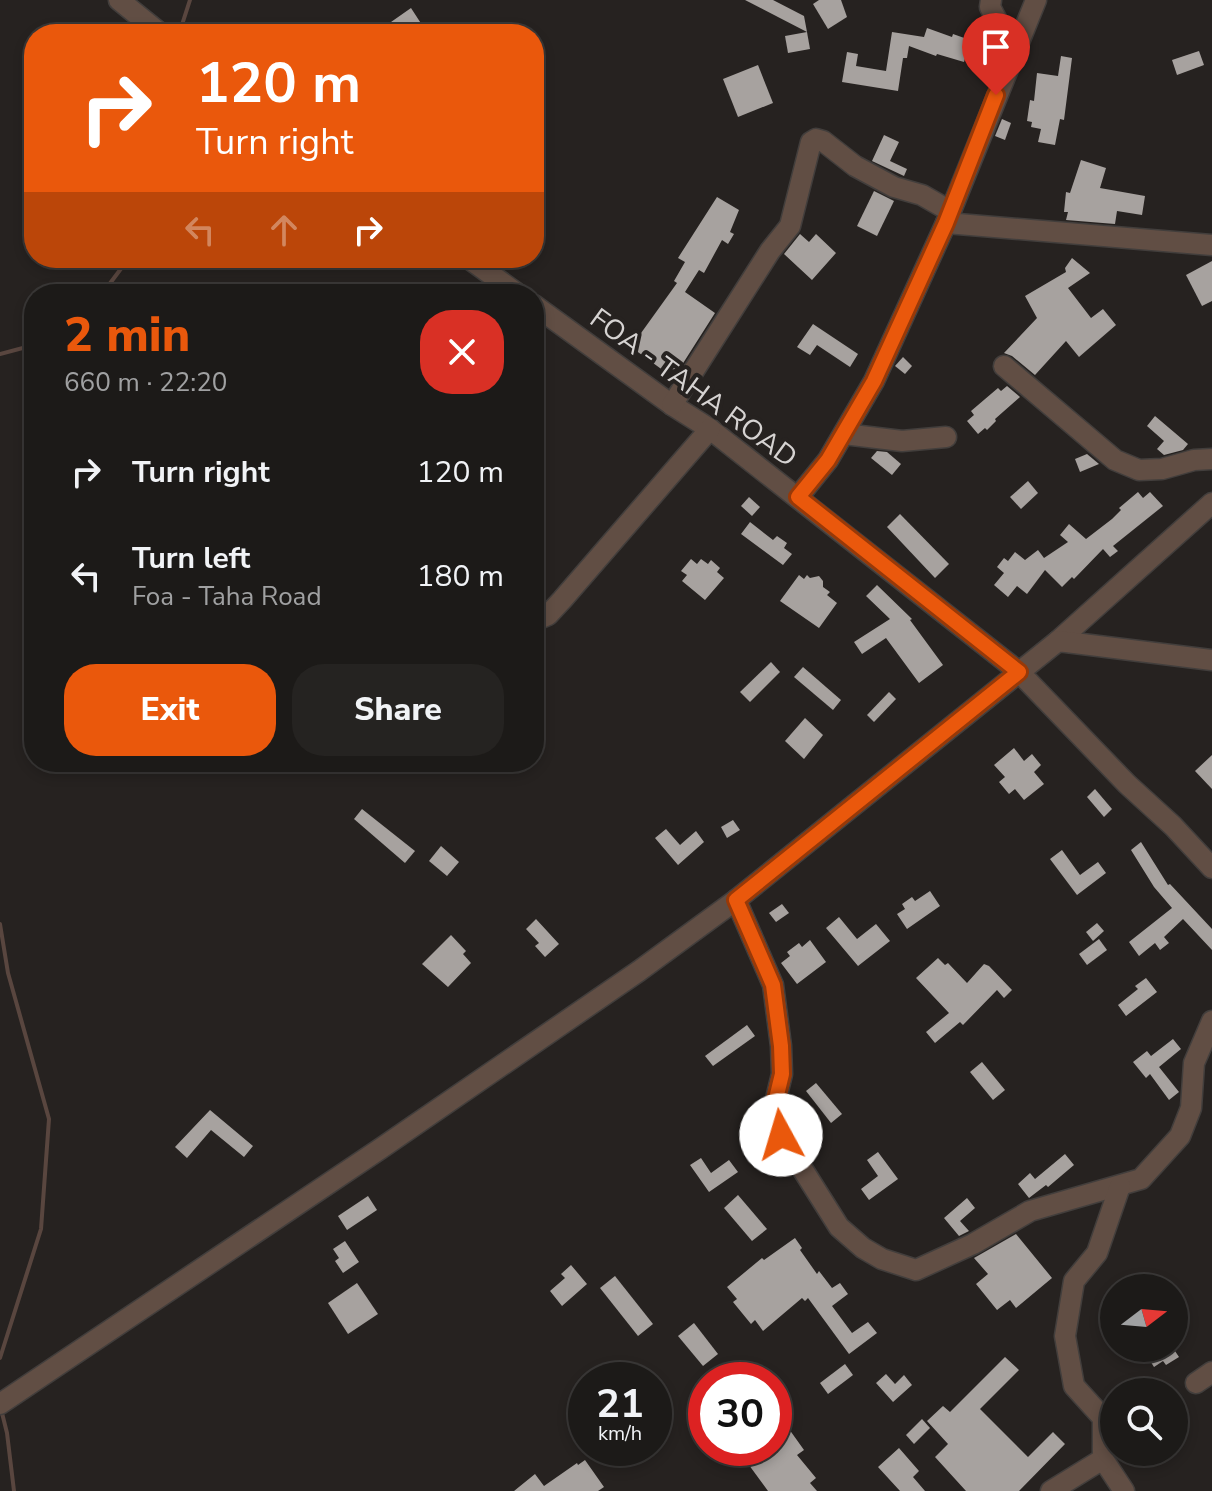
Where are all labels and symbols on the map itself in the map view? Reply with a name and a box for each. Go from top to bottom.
pin [962,13,1030,95]
street label: FOA - TAHA ROAD [582,300,805,476]
position arrow [739,1093,823,1177]
north arrow [1100,1274,1188,1362]
speed limit sign: 30 [688,1362,792,1466]

